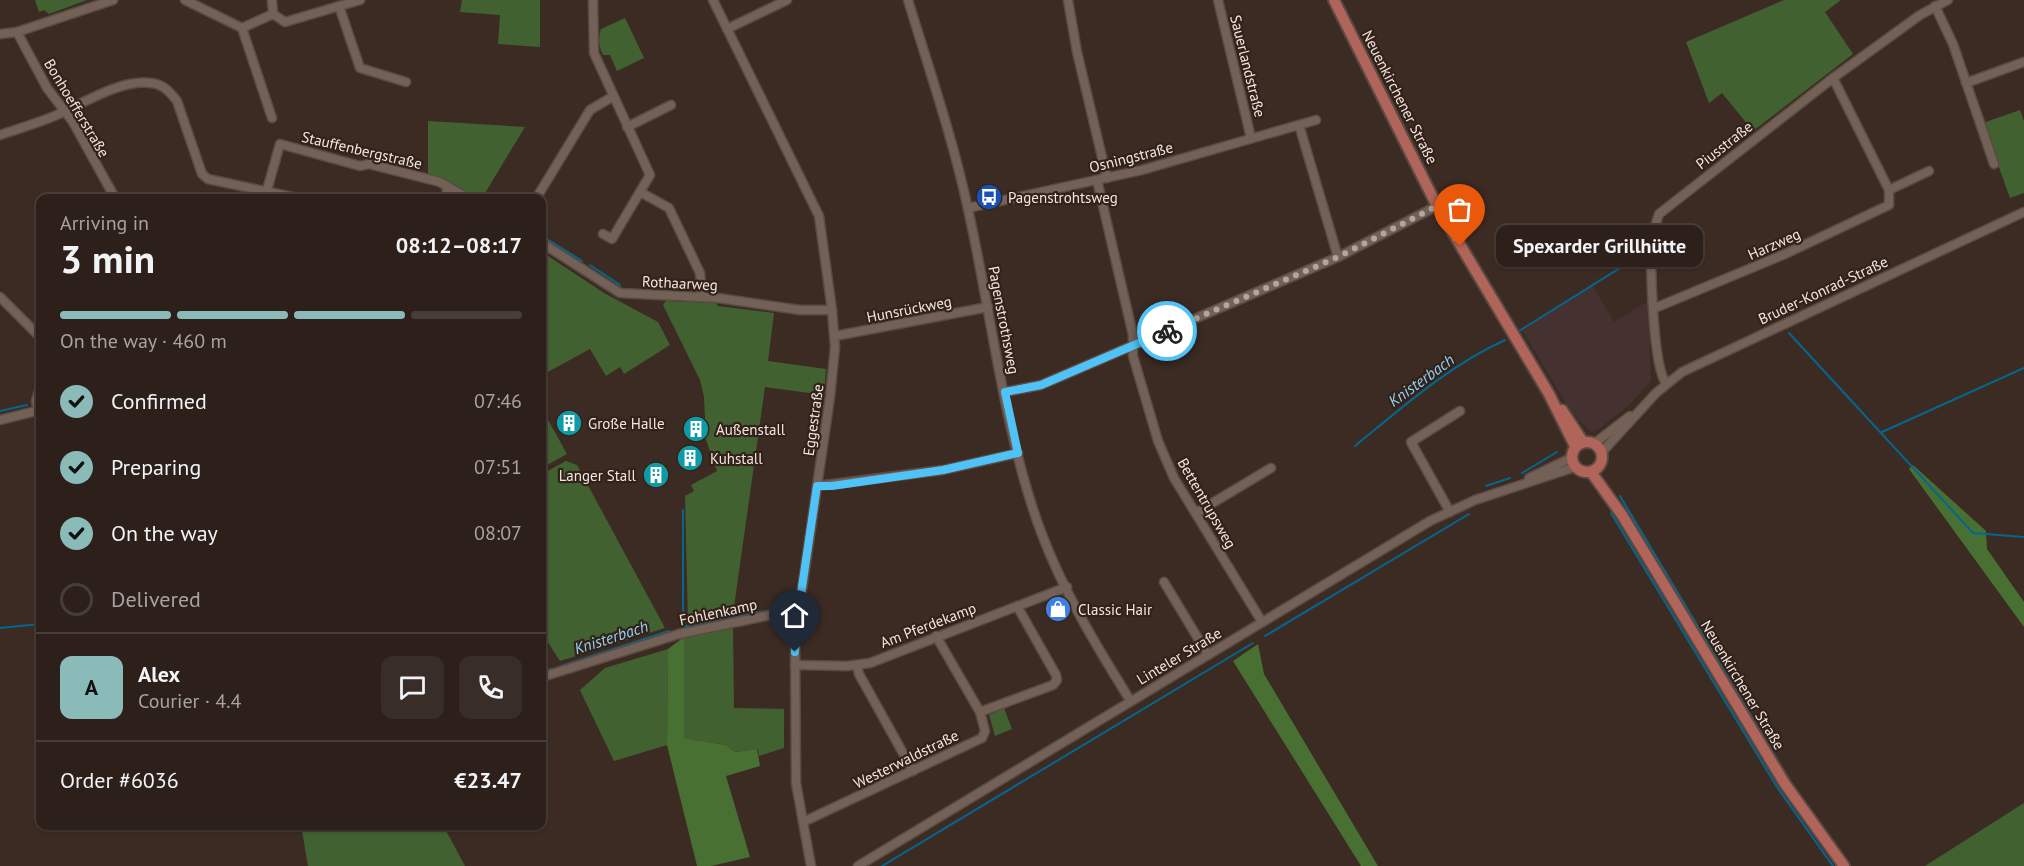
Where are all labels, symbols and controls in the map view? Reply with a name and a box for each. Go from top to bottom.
street label: Sauerlandstraße [1226,13,1270,119]
street label: Neuenkirchener Straße [1358,27,1442,167]
street label: Bonhoefferstraße [40,55,114,161]
street label: Piusstraße [1692,117,1756,173]
street label: Stauffenbergstraße [300,127,424,173]
street label: Osningstraße [1087,137,1175,177]
bus stop icon: Pagenstrohtsweg [974,182,1004,212]
pin [1434,184,1485,246]
place label: Pagenstrohtsweg [1008,188,1118,207]
icon: bag [1443,193,1476,226]
text: Arriving in [60,210,149,236]
street label: Harzweg [1745,224,1803,264]
callout: Spexarder Grillhütte [1496,225,1703,267]
text: 08:12–08:17 [396,231,522,259]
text: 3 min [60,233,155,284]
text: Spexarder Grillhütte [1513,233,1686,259]
street label: Bruder-Konrad-Straße [1755,252,1891,328]
street label: Pagenstrothsweg [984,264,1024,376]
street label: Rothaarweg [642,272,718,294]
street label: Hunsrückweg [865,291,953,327]
courier [1137,301,1197,361]
icon: bike [1151,315,1184,348]
text: On the way · 460 m [60,328,227,354]
water label: Knisterbach [1384,349,1458,411]
street label: Eggestraße [799,383,827,457]
icon: check [60,385,93,418]
text: Confirmed [111,387,207,415]
text: 07:46 [474,388,522,414]
building icon: Große Halle [554,408,584,438]
place label: Große Halle [588,414,665,433]
building icon: Außenstall [681,414,711,444]
place label: Außenstall [716,420,786,439]
building icon: Kuhstall [675,443,705,473]
place label: Kuhstall [710,449,763,468]
icon: check [60,451,93,484]
text: Preparing [111,453,201,481]
text: 07:51 [474,454,522,480]
street label: Bettentrupsweg [1173,454,1241,552]
building icon: Langer Stall [641,460,671,490]
place label: Langer Stall [559,466,637,485]
icon: check [60,517,93,550]
text: On the way [111,519,218,547]
text: 08:07 [474,520,522,546]
text: Delivered [111,585,201,613]
pin [769,590,820,652]
street label: Fohlenkamp [677,594,759,630]
shop icon: Classic Hair [1043,594,1073,624]
street label: Am Pferdekamp [877,598,979,652]
icon: home [778,599,811,632]
place label: Classic Hair [1078,600,1152,619]
water label: Knisterbach [571,616,651,658]
street label: Neuenkirchener Straße [1697,617,1789,753]
street label: Linteler Straße [1133,623,1225,689]
button: chat [381,656,444,719]
button: phone [459,656,522,719]
text: Alex [138,660,180,688]
text: A [85,673,98,701]
text: Courier · 4.4 [138,688,241,714]
street label: Westerwaldstraße [850,725,962,793]
text: Order #6036 [60,766,179,794]
text: €23.47 [454,766,522,794]

